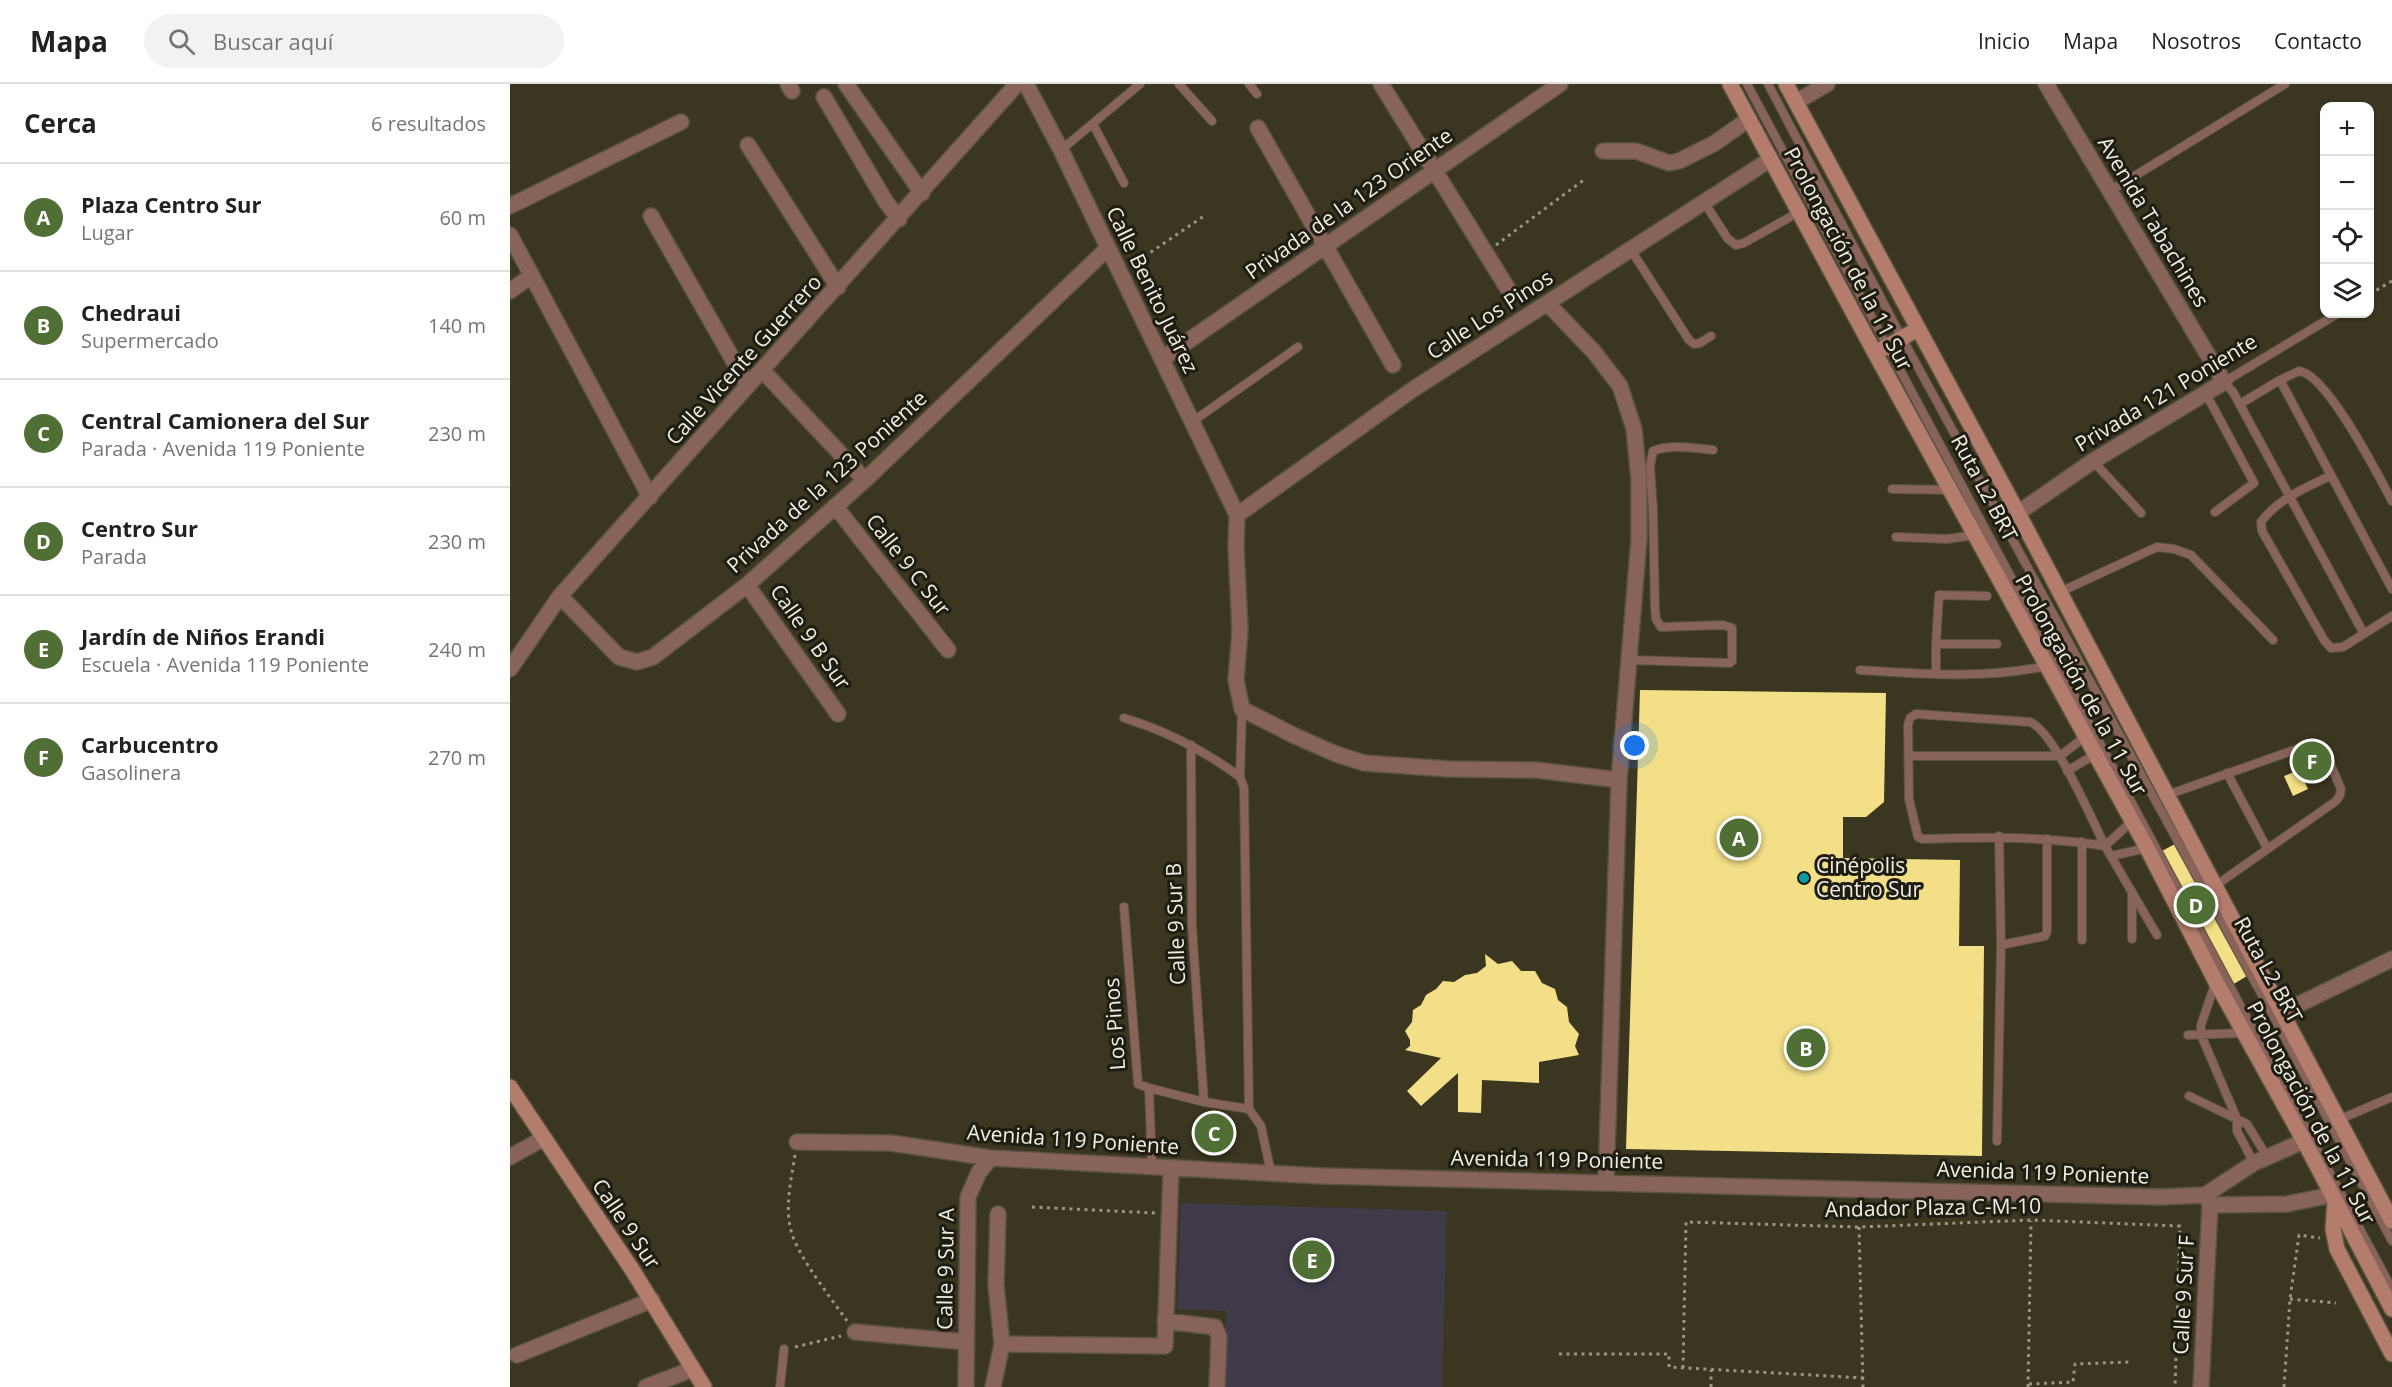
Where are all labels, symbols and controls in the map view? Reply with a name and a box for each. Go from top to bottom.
search box [144,14,564,68]
text: Mapa [30,22,108,60]
icon: search [165,25,198,58]
text: Buscar aquí [213,26,333,56]
text: Inicio [1978,27,2030,55]
text: Mapa [2063,27,2118,55]
text: Nosotros [2151,27,2241,55]
text: Contacto [2274,27,2362,55]
map controls [2320,102,2374,318]
button: + [2320,102,2374,156]
text: Cerca [24,105,97,141]
text: 6 resultados [371,110,486,137]
street label: Privada de la 123 Oriente [1239,121,1458,285]
street label: Avenida Tabachines [2092,131,2216,312]
street label: Prolongación de la 11 Sur [1778,142,1920,375]
button: − [2320,156,2374,210]
text: Plaza Centro Sur [81,189,261,219]
street label: Calle Benito Juárez [1100,202,1205,378]
text: A [37,204,50,231]
text: 60 m [439,204,486,231]
button: locate [2320,210,2374,264]
text: Lugar [81,219,134,246]
street label: Calle Los Pinos [1421,263,1558,365]
button: layers [2320,264,2374,318]
street label: Calle Vicente Guerrero [659,268,827,451]
text: Chedraui [81,297,181,327]
text: B [37,312,50,339]
text: 140 m [428,312,486,339]
text: Supermercado [81,327,219,354]
street label: Privada 121 Poniente [2069,327,2262,458]
street label: Privada de la 123 Poniente [720,384,932,579]
text: Central Camionera del Sur [81,405,369,435]
text: C [37,420,50,447]
text: 230 m [428,420,486,447]
street label: Ruta L2 BRT [1945,429,2025,546]
text: Parada · Avenida 119 Poniente [81,435,365,462]
street label: Calle 9 C Sur [860,508,958,621]
text: Centro Sur [81,513,198,543]
text: D [36,528,51,555]
text: 230 m [428,528,486,555]
text: Parada [81,543,147,570]
street label: Prolongación de la 11 Sur [2009,569,2155,801]
street label: Calle 9 B Sur [764,578,858,695]
text: Jardín de Niños Erandi [81,621,325,651]
text: E [38,636,49,663]
text: 240 m [428,636,486,663]
text: Escuela · Avenida 119 Poniente [81,651,369,678]
text: Carbucentro [81,729,219,759]
your location [1620,731,1649,760]
pin: F [2292,738,2332,784]
text: F [38,744,49,771]
text: 270 m [428,744,486,771]
text: Gasolinera [81,759,181,786]
pin: A [1720,816,1758,861]
place label: Cinépolis Centro Sur [1816,851,1921,903]
street label: Calle 9 Sur B [1159,862,1191,986]
marker: Cinépolis Centro Sur [1797,871,1811,885]
pin: D [2176,882,2216,928]
street label: Ruta L2 BRT [2228,912,2310,1028]
street label: Los Pinos [1097,977,1131,1071]
street label: Prolongación de la 11 Sur [2241,996,2383,1229]
pin: B [1786,1026,1826,1070]
pin: C [1194,1110,1234,1156]
street label: Avenida 119 Poniente [966,1118,1180,1160]
street label: Avenida 119 Poniente [1450,1143,1664,1175]
street label: Avenida 119 Poniente [1936,1154,2150,1190]
street label: Calle 9 Sur [586,1173,668,1274]
street label: Andador Plaza C-M-10 [1825,1191,2041,1223]
street label: Calle 9 Sur A [930,1207,960,1330]
street label: Calle 9 Sur F [2166,1234,2200,1355]
pin: E [1292,1238,1332,1282]

